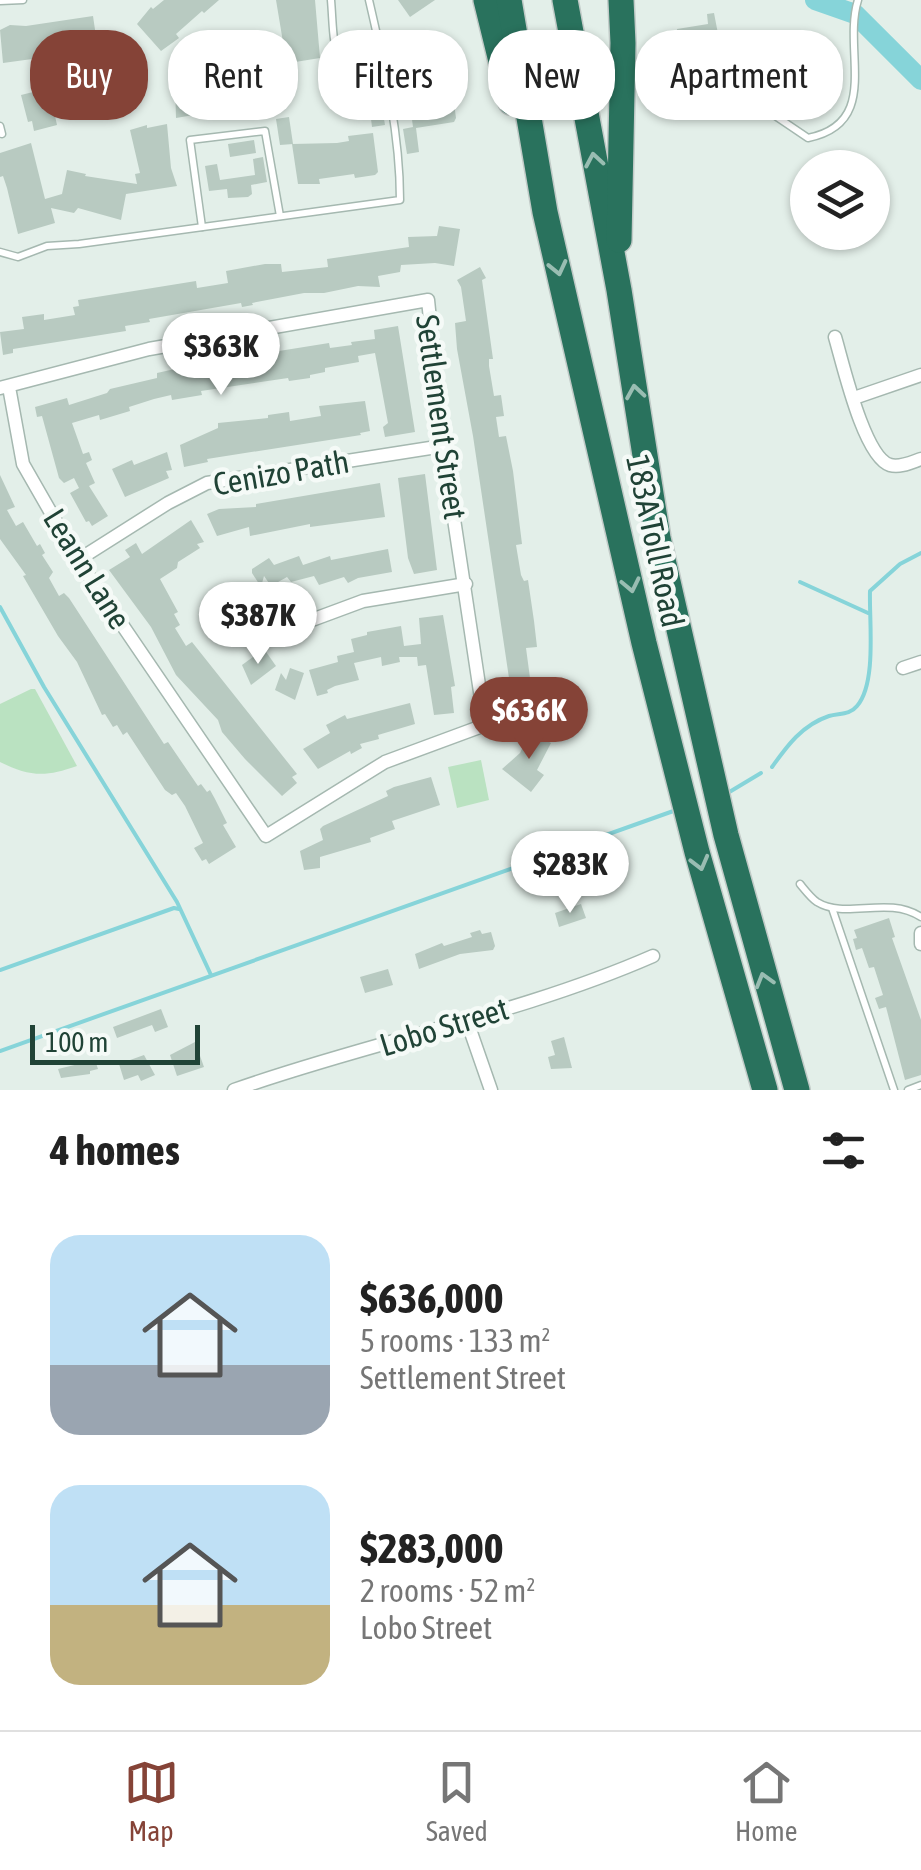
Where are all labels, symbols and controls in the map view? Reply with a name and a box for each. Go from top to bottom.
chip: Buy [30,30,148,120]
chip: Rent [168,30,298,120]
chip: Filters [318,30,468,120]
chip: New [488,30,615,120]
chip: Apartment [635,30,843,120]
map controls [790,150,890,250]
button: layers [790,150,890,250]
one-way arrow [584,152,605,168]
one-way arrow [547,259,568,276]
street label: Settlement Street [409,312,474,522]
pin: $363K [151,313,291,398]
text: $363K [184,327,258,364]
one-way arrow [625,383,646,400]
street label: Cenizo Path [210,442,352,503]
street label: 183A Toll Road [619,452,692,630]
street label: Leann Lane [36,502,139,636]
one-way arrow [620,576,641,593]
pin: $387K [188,582,328,667]
text: $387K [221,596,295,633]
pin: $636K [459,677,599,762]
text: $636K [492,691,566,728]
pin: $283K [500,831,640,916]
text: $283K [533,845,607,882]
one-way arrow [688,854,709,871]
one-way arrow [755,971,776,989]
street label: Lobo Street [375,989,512,1064]
scale bar [30,1020,200,1064]
text: 100 m [45,1026,108,1058]
icon: filters [816,1123,871,1178]
text: 4 homes [50,1126,180,1174]
text: $636,000 [360,1274,504,1322]
icon: home [130,1275,250,1395]
text: 5 rooms · 133 m² [360,1322,550,1359]
text: Settlement Street [360,1359,566,1396]
text: $283,000 [360,1524,504,1572]
icon: home [130,1525,250,1645]
text: 2 rooms · 52 m² [360,1572,535,1609]
text: Lobo Street [360,1609,492,1646]
tab: Map [124,1755,179,1847]
tab: Saved [426,1755,488,1847]
tab: Home [735,1755,797,1847]

